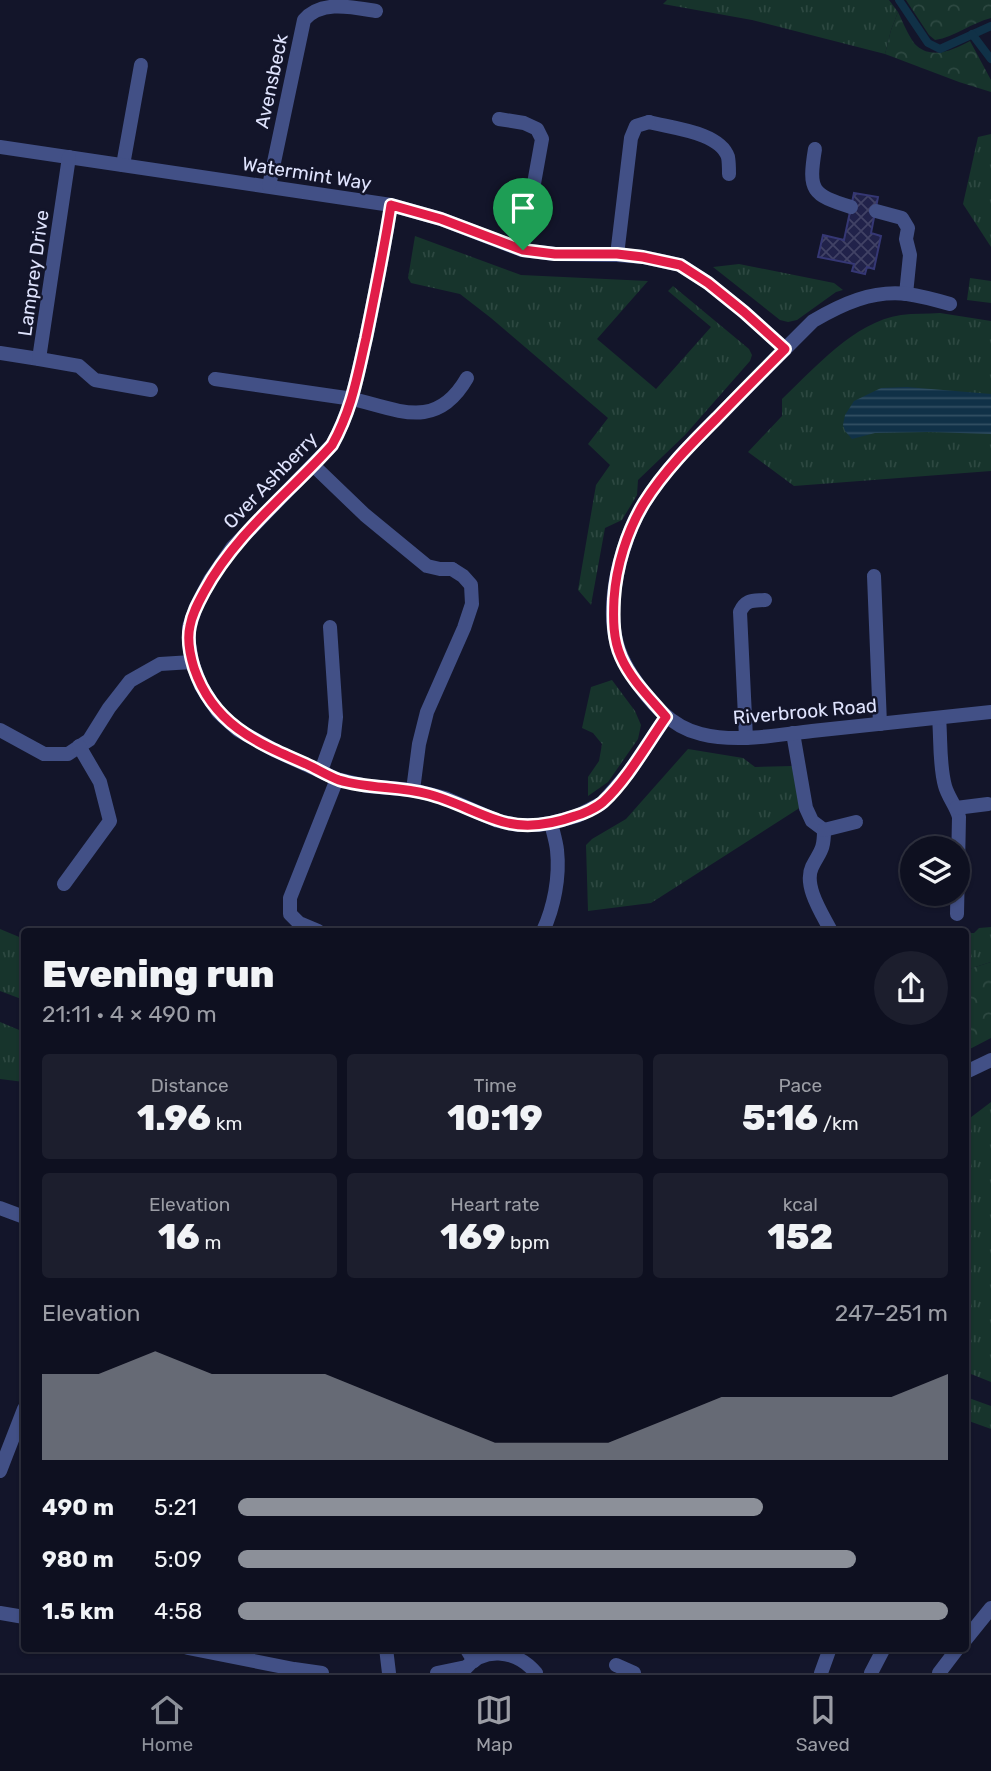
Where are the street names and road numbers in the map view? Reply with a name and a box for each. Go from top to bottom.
street label: Avensbeck [250,31,293,131]
street label: Watermint Way [241,152,373,195]
street label: Lamprey Drive [13,209,54,338]
street label: Over Ashberry [219,427,322,533]
street label: Riverbrook Road [732,694,878,729]

